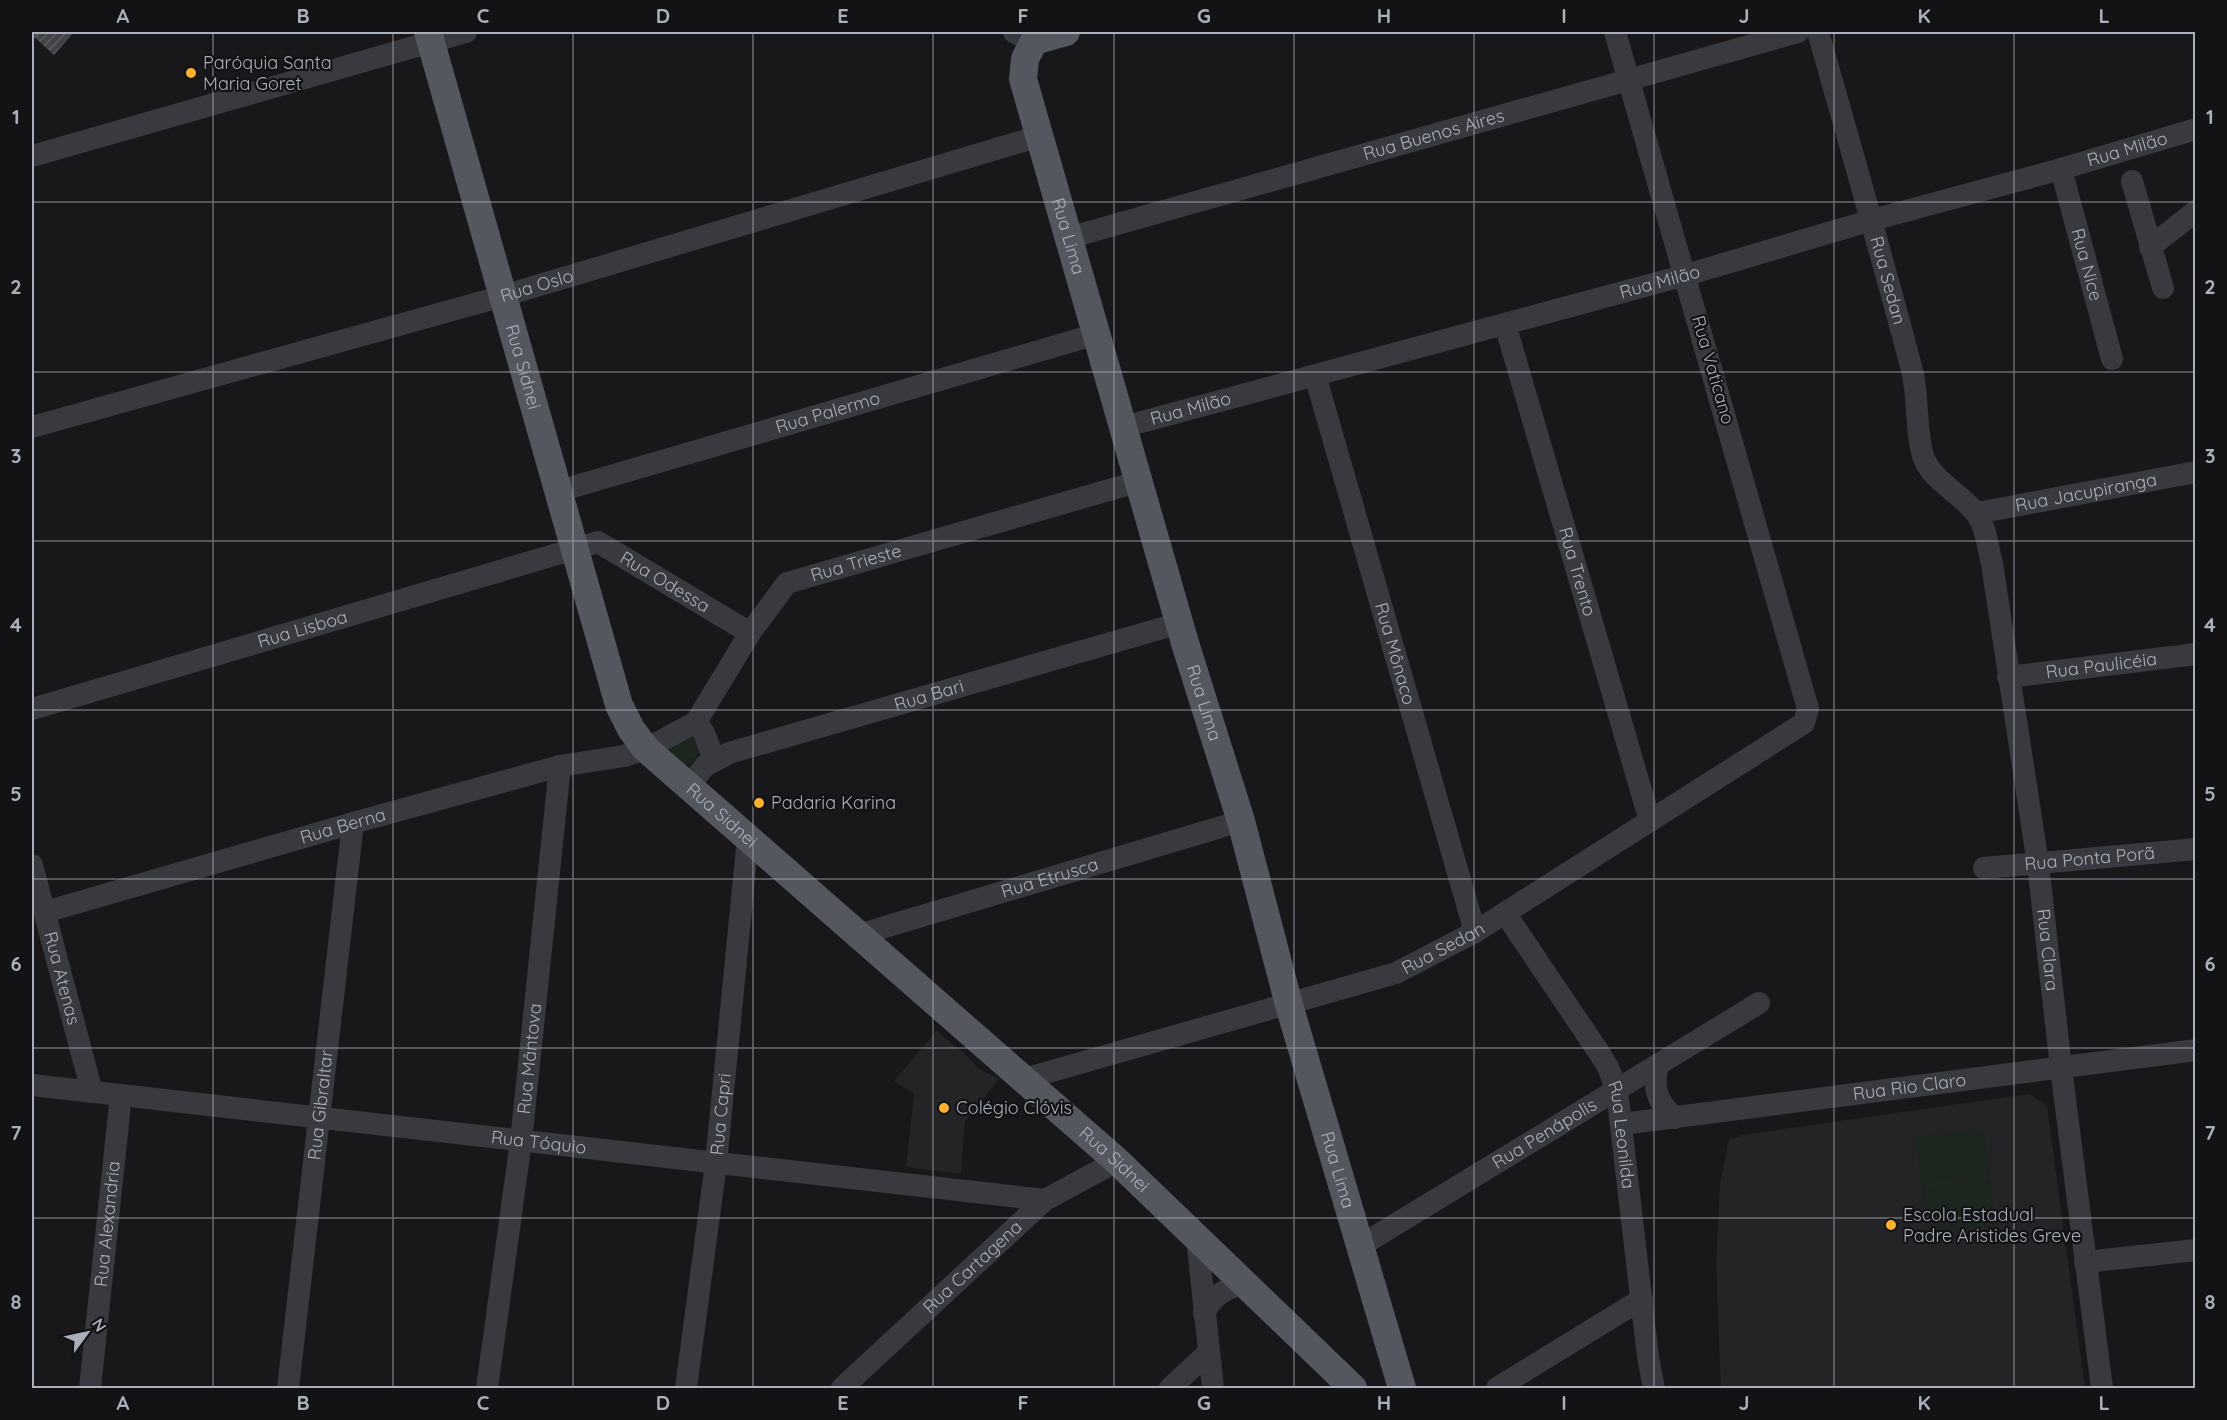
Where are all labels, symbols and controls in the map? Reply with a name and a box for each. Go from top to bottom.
text: A [117,3,130,28]
text: B [296,3,310,28]
text: C [477,3,490,28]
text: D [656,3,670,28]
text: E [837,3,849,28]
text: F [1017,3,1029,28]
text: G [1197,3,1211,28]
text: H [1377,3,1391,28]
text: I [1561,3,1567,28]
text: J [1738,3,1750,28]
text: K [1917,3,1931,28]
text: L [2098,3,2110,28]
place label: Paróquia Santa Maria Goret [203,51,332,95]
marker: Paróquia Santa Maria Goret [184,66,198,80]
street label: Rua Buenos Aires [1360,103,1507,165]
text: 1 [12,104,20,129]
text: 1 [2206,104,2214,129]
street label: Rua Milão [2084,126,2170,172]
street label: Rua Lima [1047,195,1091,277]
street label: Rua Nice [2066,226,2108,303]
street label: Rua Sedan [1865,234,1911,327]
street label: Rua Milão [1617,259,1703,303]
street label: Rua Oslo [497,264,576,307]
text: 2 [10,274,22,299]
text: 2 [2204,274,2216,299]
street label: Rua Vaticano [1687,313,1740,427]
street label: Rua Sidnei [501,321,546,412]
street label: Rua Palermo [773,386,883,438]
street label: Rua Milão [1148,386,1233,430]
text: 3 [11,443,21,468]
text: 3 [2205,443,2215,468]
street label: Rua Jacupiranga [2013,468,2159,517]
street label: Rua Trento [1554,524,1602,619]
street label: Rua Trieste [808,539,904,587]
street label: Rua Odessa [616,546,714,617]
street label: Rua Mônaco [1370,600,1421,707]
street label: Rua Lisboa [255,605,350,653]
text: 4 [10,612,22,637]
text: 4 [2204,612,2216,637]
street label: Rua Paulicéia [2044,647,2158,683]
street label: Rua Lima [1182,662,1227,744]
street label: Rua Bari [891,674,966,716]
street label: Rua Sidnei [682,777,762,852]
text: 5 [10,781,22,806]
text: 5 [2204,781,2216,806]
place label: Padaria Karina [771,791,896,814]
marker: Padaria Karina [752,796,766,810]
street label: Rua Berna [297,803,388,849]
street label: Rua Ponta Porã [2023,841,2156,875]
street label: Rua Etrusca [998,852,1101,903]
street label: Rua Clara [2032,908,2064,992]
street label: Rua Sedan [1398,917,1489,979]
street label: Rua Atenas [39,929,86,1027]
text: 6 [10,951,22,976]
text: 6 [2204,951,2216,976]
street label: Rua Mântova [512,1002,546,1115]
street label: Rua Gibraltar [302,1048,338,1161]
street label: Rua Rio Claro [1852,1068,1968,1105]
street label: Rua Capri [705,1072,736,1156]
street label: Rua Leonilda [1603,1077,1640,1190]
street label: Rua Penápolis [1488,1093,1601,1174]
place label: Colégio Clóvis [956,1096,1072,1119]
marker: Colégio Clóvis [937,1101,951,1115]
text: 7 [11,1120,22,1145]
text: 7 [2205,1120,2216,1145]
street label: Rua Sidnei [1075,1121,1154,1197]
street label: Rua Tóquio [490,1125,588,1159]
street label: Rua Lima [1316,1129,1360,1211]
street label: Rua Alexandria [89,1160,125,1288]
place label: Escola Estadual Padre Aristides Greve [1903,1203,2081,1247]
street label: Rua Cartagena [918,1215,1027,1318]
marker: Escola Estadual Padre Aristides Greve [1884,1218,1898,1232]
text: 8 [11,1289,22,1314]
text: 8 [2205,1289,2216,1314]
north arrow [57,1303,117,1363]
text: N [88,1314,111,1335]
text: A [117,1390,130,1415]
text: B [296,1390,310,1415]
text: C [477,1390,490,1415]
text: D [656,1390,670,1415]
text: E [837,1390,849,1415]
text: F [1017,1390,1029,1415]
text: G [1197,1390,1211,1415]
text: H [1377,1390,1391,1415]
text: I [1561,1390,1567,1415]
text: J [1738,1390,1750,1415]
text: K [1917,1390,1931,1415]
text: L [2098,1390,2110,1415]

